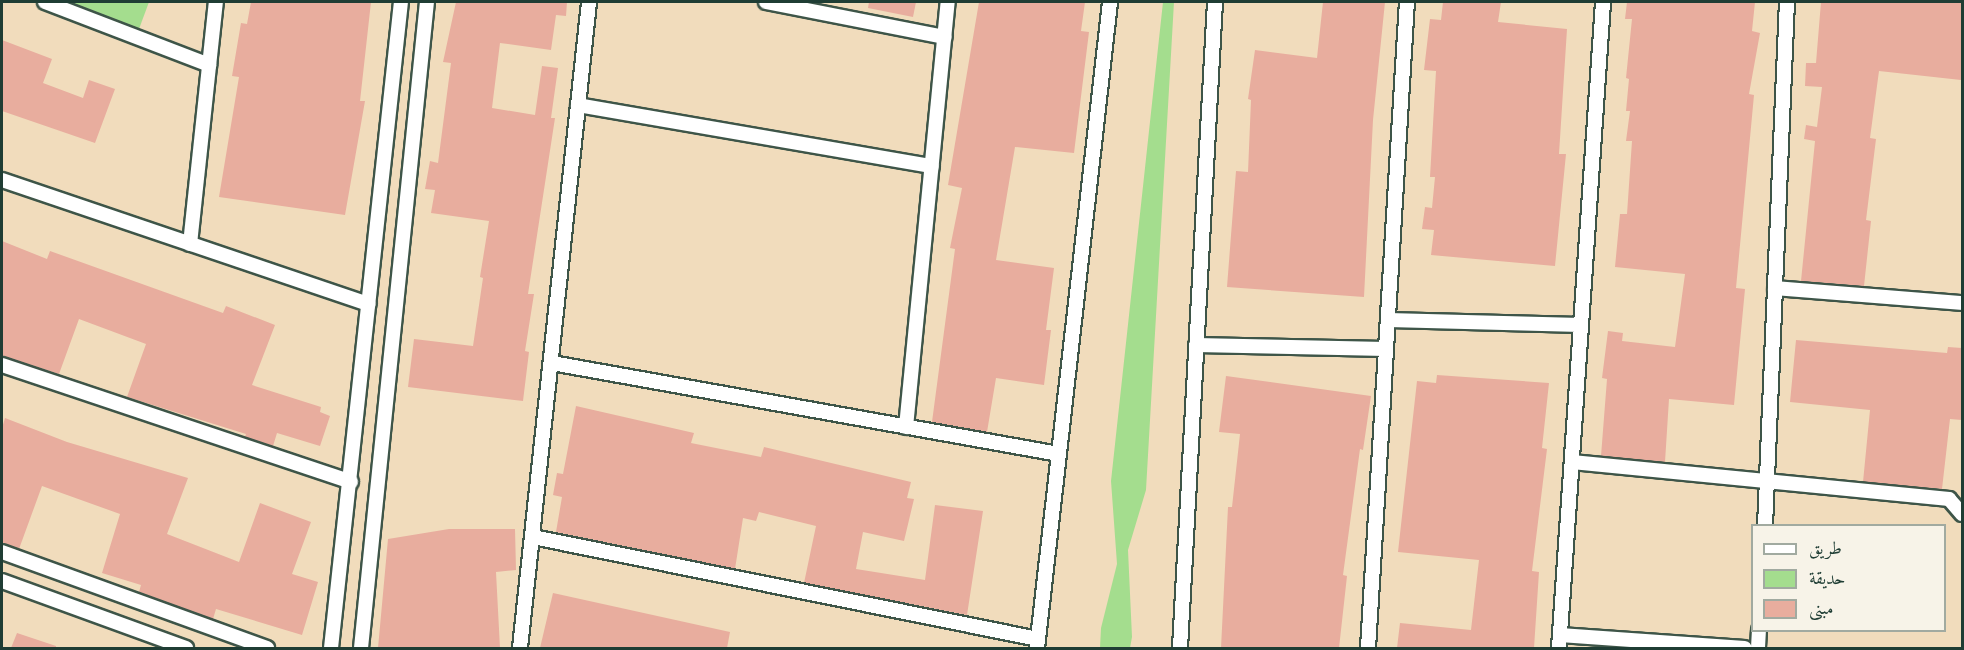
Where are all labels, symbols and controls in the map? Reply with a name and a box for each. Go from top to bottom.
legend [1751,524,1946,632]
text: طريق [1809,538,1842,560]
text: حديقة [1809,568,1845,590]
text: مبنى [1809,598,1834,620]

